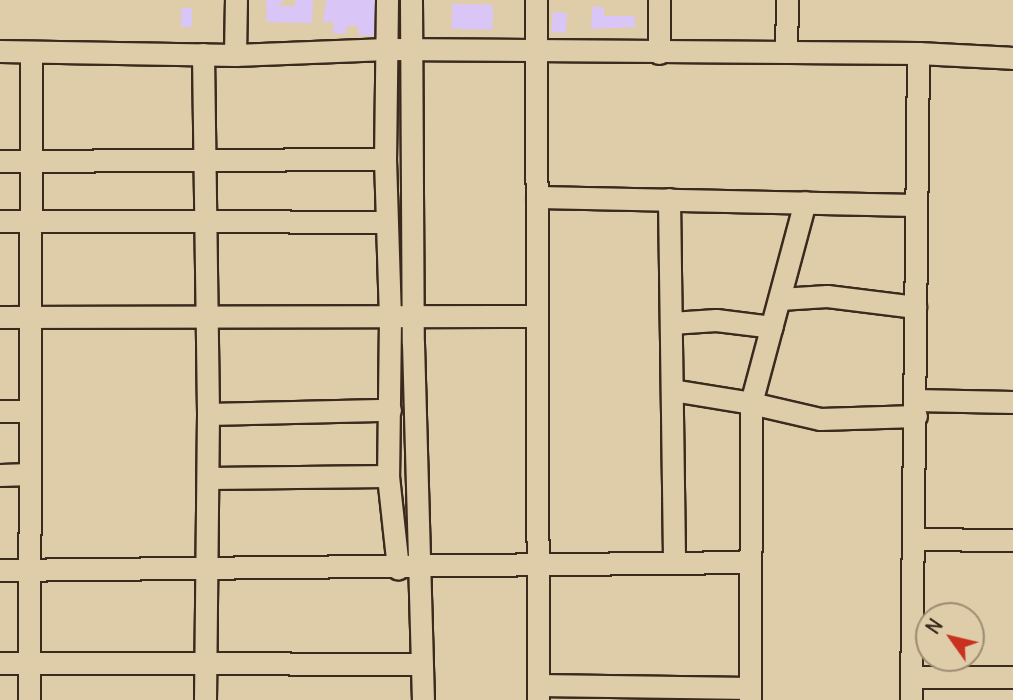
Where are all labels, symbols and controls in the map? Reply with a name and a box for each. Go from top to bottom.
north arrow [915,602,985,672]
text: N [921,614,948,639]

